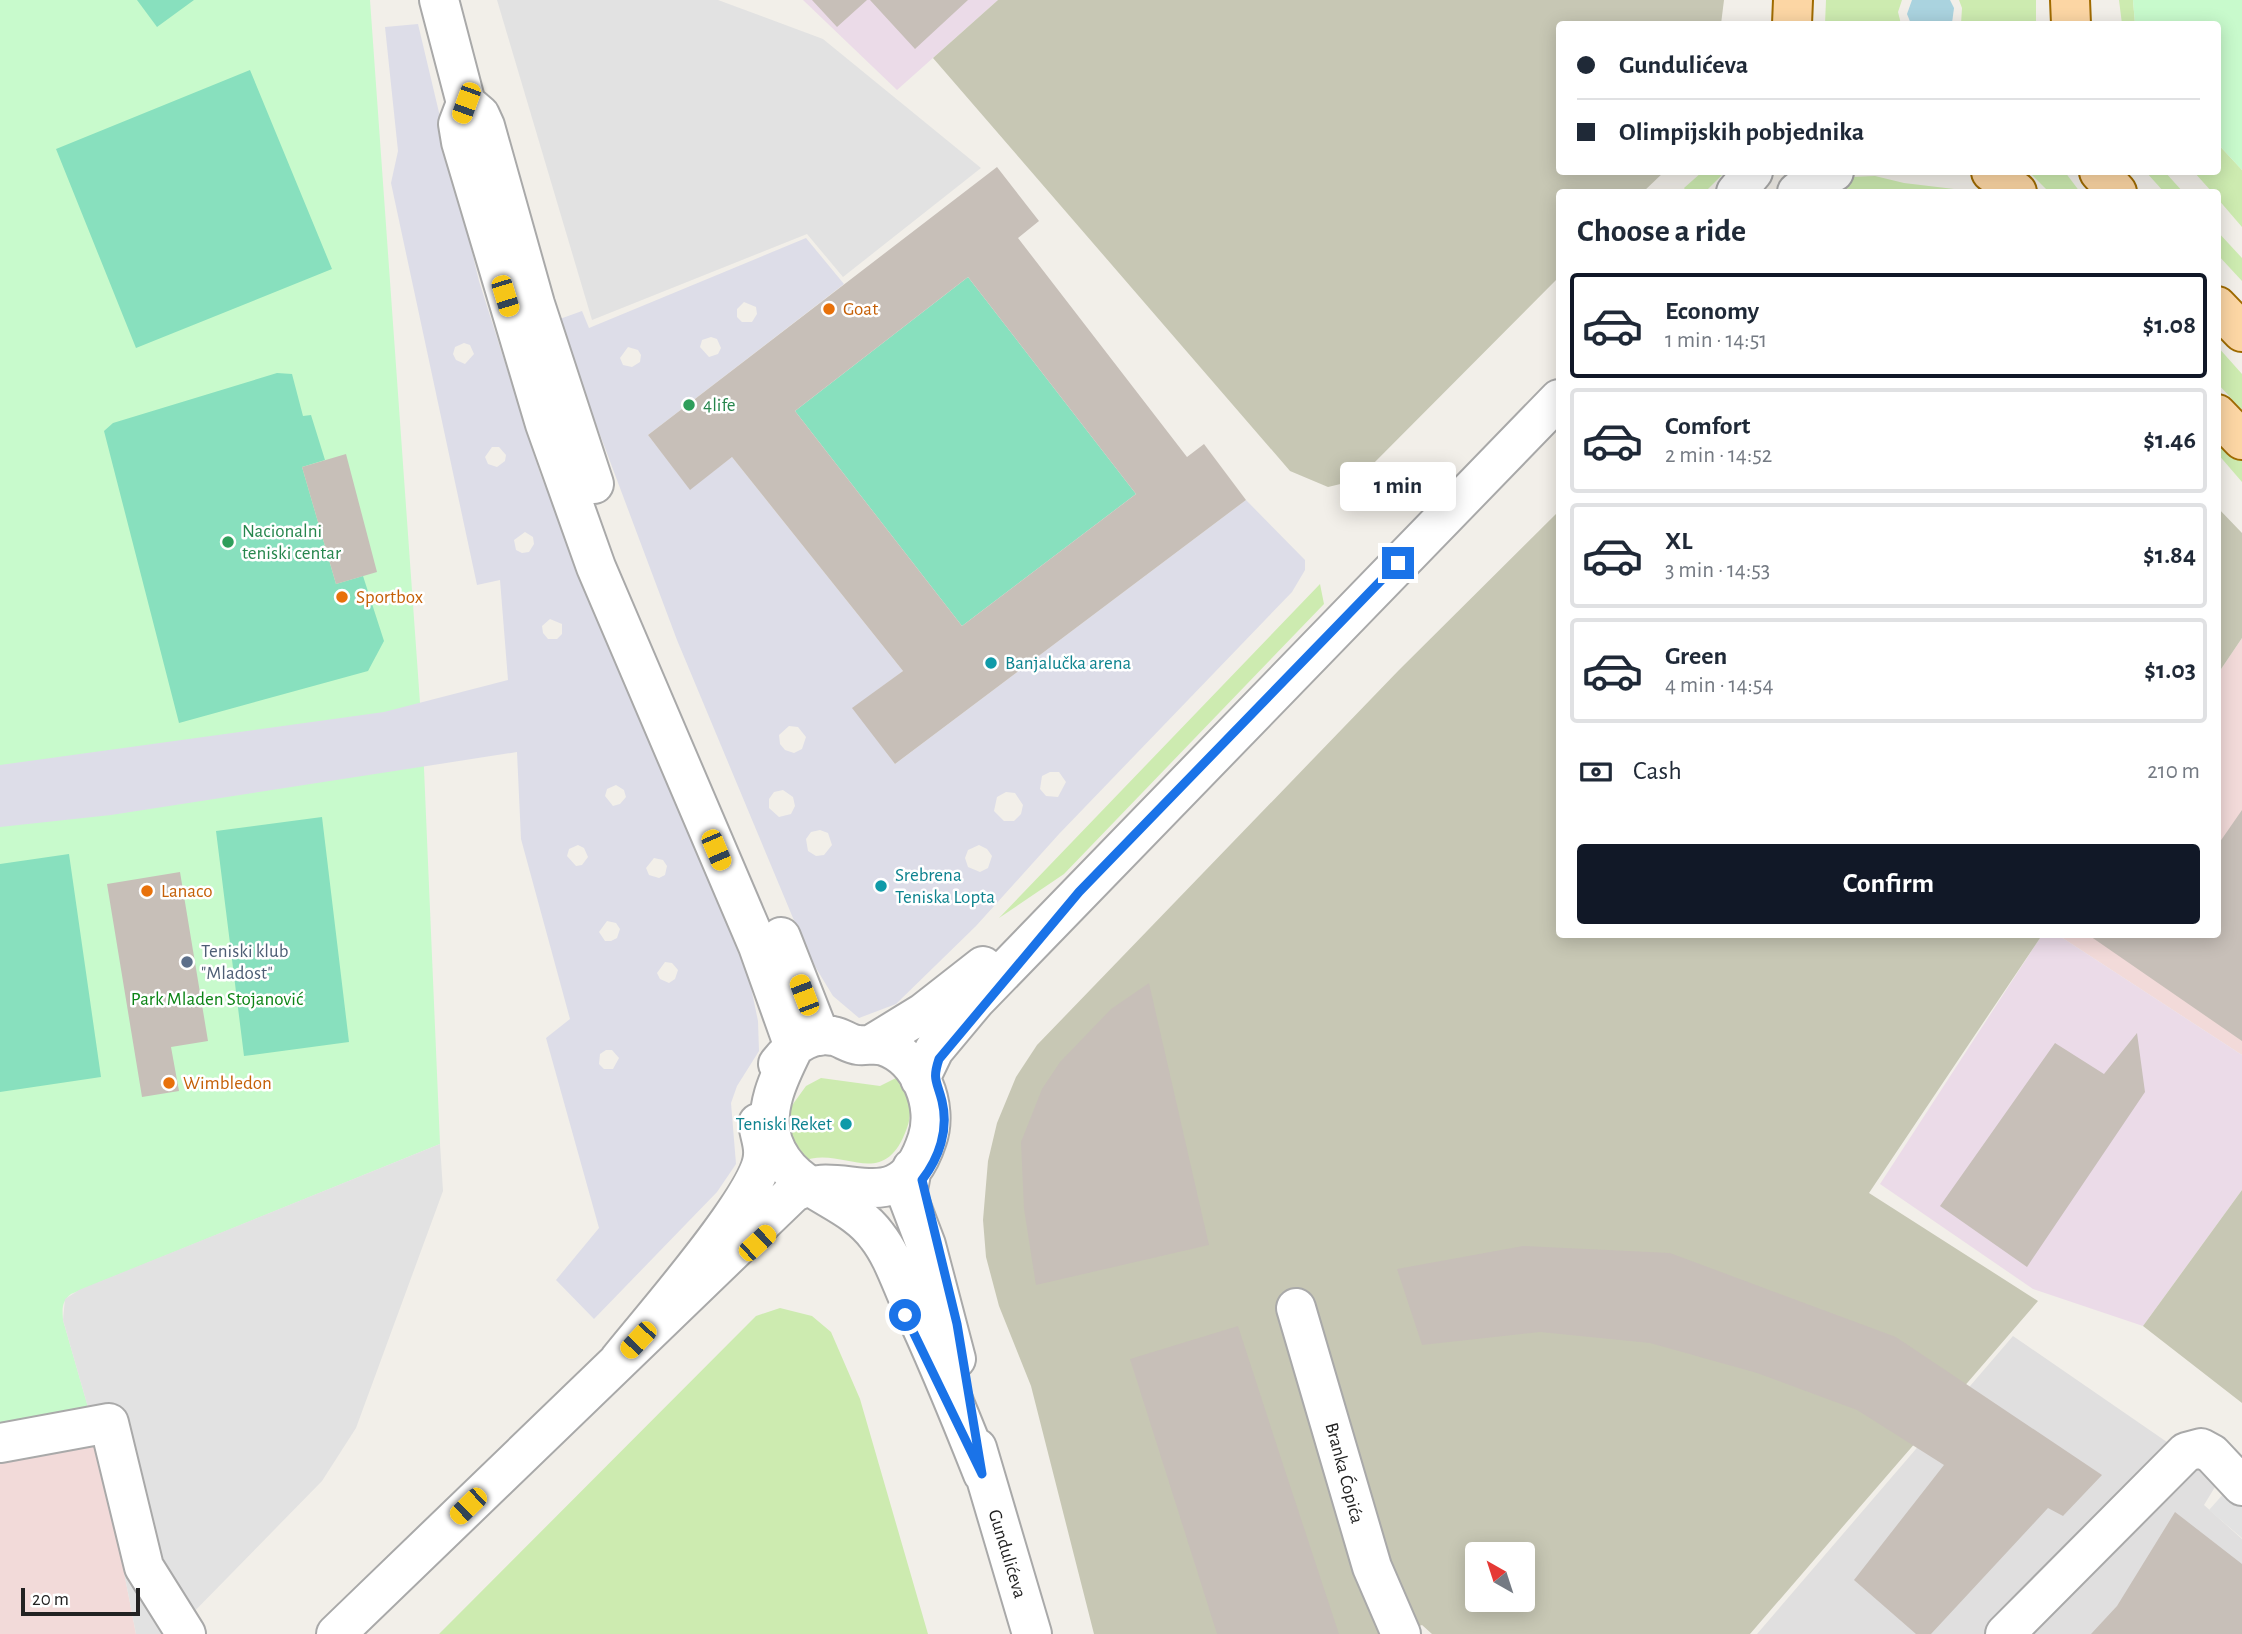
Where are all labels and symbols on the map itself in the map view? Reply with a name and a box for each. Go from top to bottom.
car [449,80,484,126]
car [489,273,522,319]
place label: Goat [843,300,878,319]
marker: Goat [821,301,837,317]
place label: 4life [703,396,736,415]
marker: 4life [681,397,697,413]
callout: 1 min [1340,462,1456,510]
place label: Nacionalni teniski centar [242,522,341,563]
marker: Nacionalni teniski centar [220,534,236,550]
route end [1382,547,1414,579]
place label: Sportbox [356,588,423,607]
marker: Sportbox [334,589,350,605]
place label: Banjalučka arena [1005,654,1132,673]
marker: Banjalučka arena [983,655,999,671]
car [699,827,734,873]
place label: Srebrena Teniska Lopta [895,866,995,907]
marker: Srebrena Teniska Lopta [873,878,889,894]
place label: Lanaco [161,882,213,901]
marker: Lanaco [139,883,155,899]
place label: Teniski klub "Mladost" [201,942,288,983]
marker: Teniski klub "Mladost" [179,954,195,970]
car [787,972,822,1018]
park label: Park Mladen Stojanović [131,990,303,1009]
place label: Wimbledon [183,1074,272,1093]
marker: Wimbledon [161,1075,177,1091]
place label: Teniski Reket [736,1115,832,1134]
marker: Teniski Reket [838,1116,854,1132]
car [735,1221,780,1265]
route start [889,1299,921,1331]
car [616,1317,661,1363]
street label: Branka Ćopića [1321,1420,1369,1526]
car [446,1484,491,1528]
street label: Gundulićeva [985,1507,1030,1601]
north arrow [1465,1542,1535,1612]
scale bar [21,1585,140,1617]

